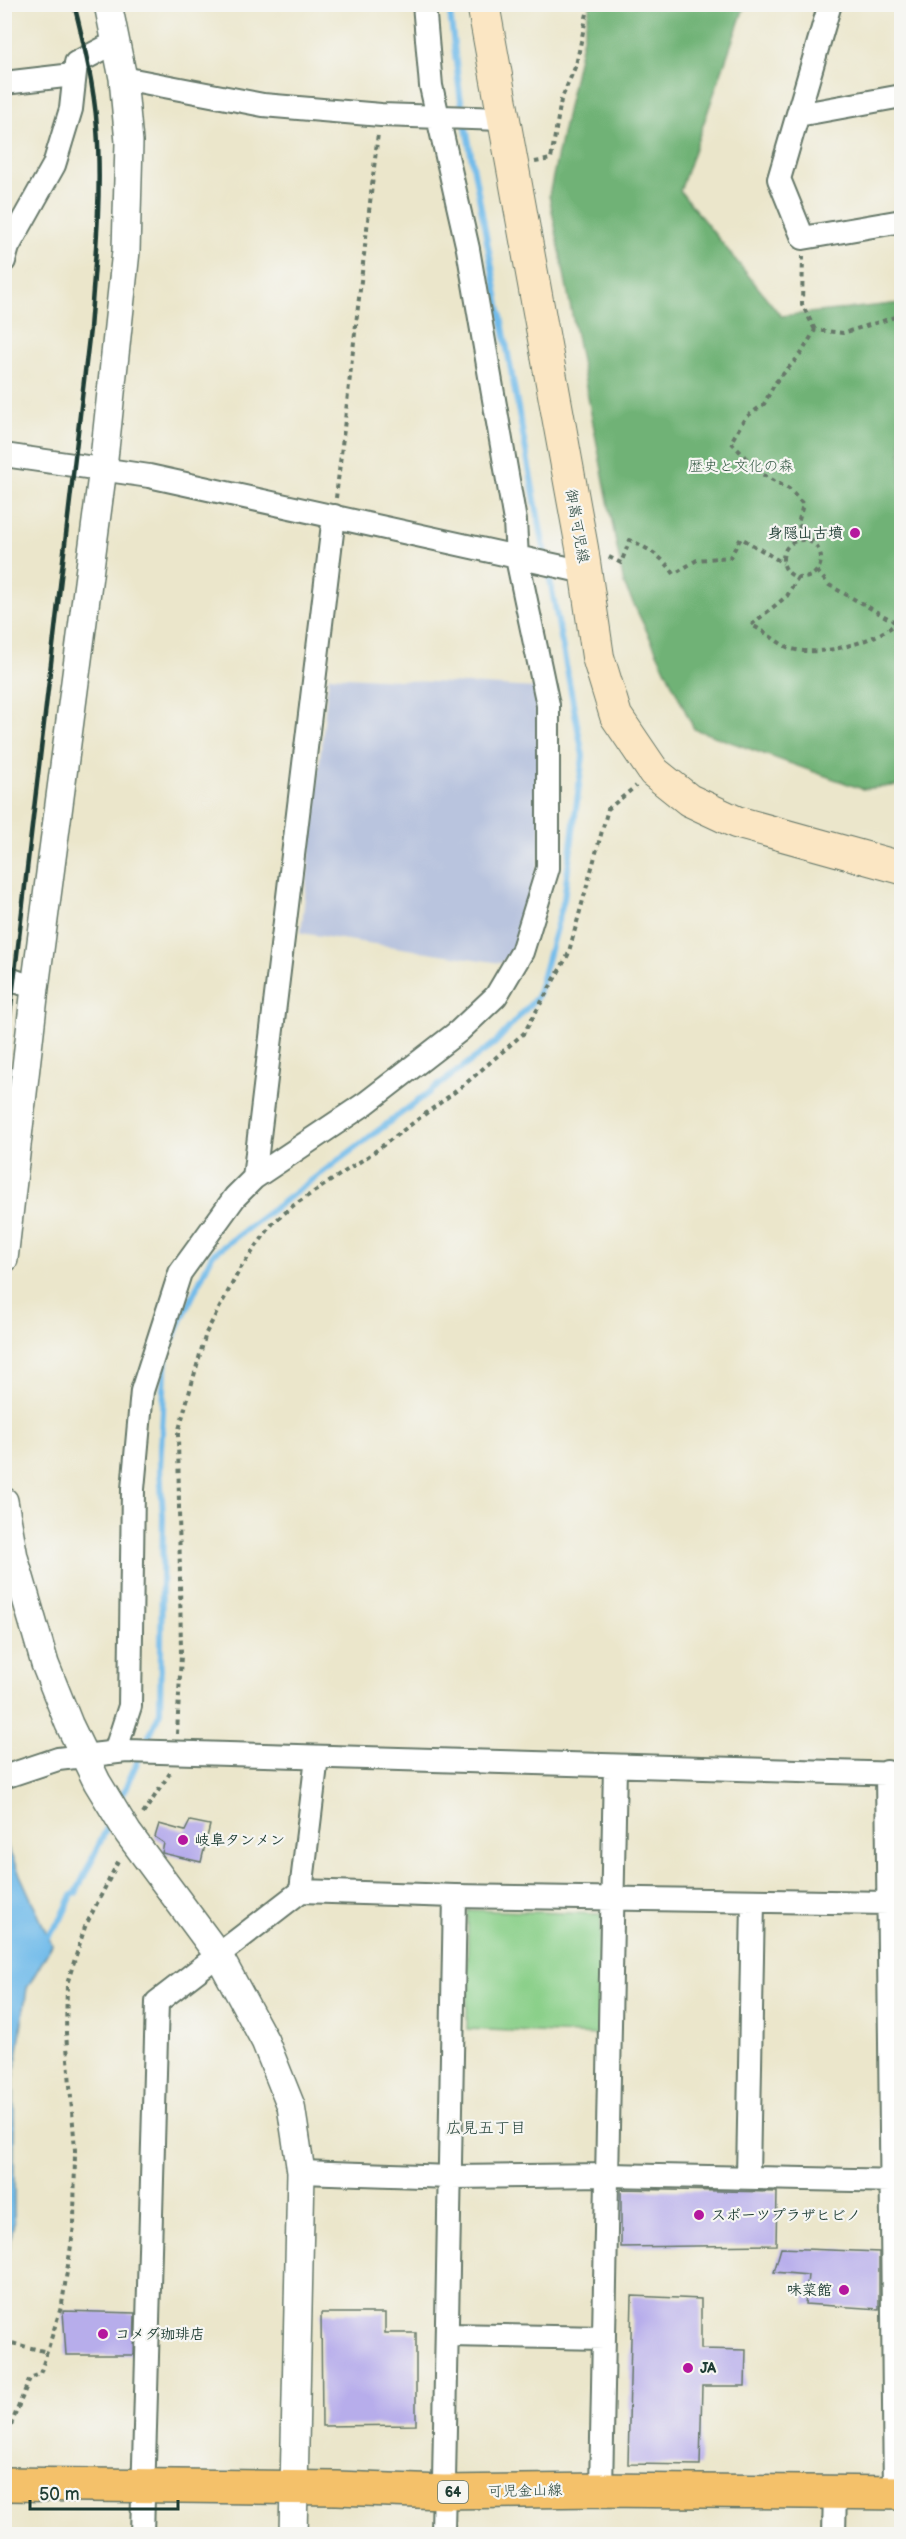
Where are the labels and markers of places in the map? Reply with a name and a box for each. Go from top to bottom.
place label: 身隠山古墳 [768,524,843,543]
marker: 身隠山古墳 [848,526,862,540]
place label: 岐阜タンメン [195,1831,285,1850]
marker: 岐阜タンメン [176,1833,190,1847]
place label: スポーツプラザヒビノ [711,2206,861,2225]
marker: スポーツプラザヒビノ [692,2208,706,2222]
place label: 味菜館 [787,2281,832,2300]
marker: 味菜館 [837,2283,851,2297]
place label: コメダ珈琲店 [115,2325,205,2344]
marker: コメダ珈琲店 [96,2327,110,2341]
place label: JA [700,2359,717,2378]
marker: JA [681,2361,695,2375]

